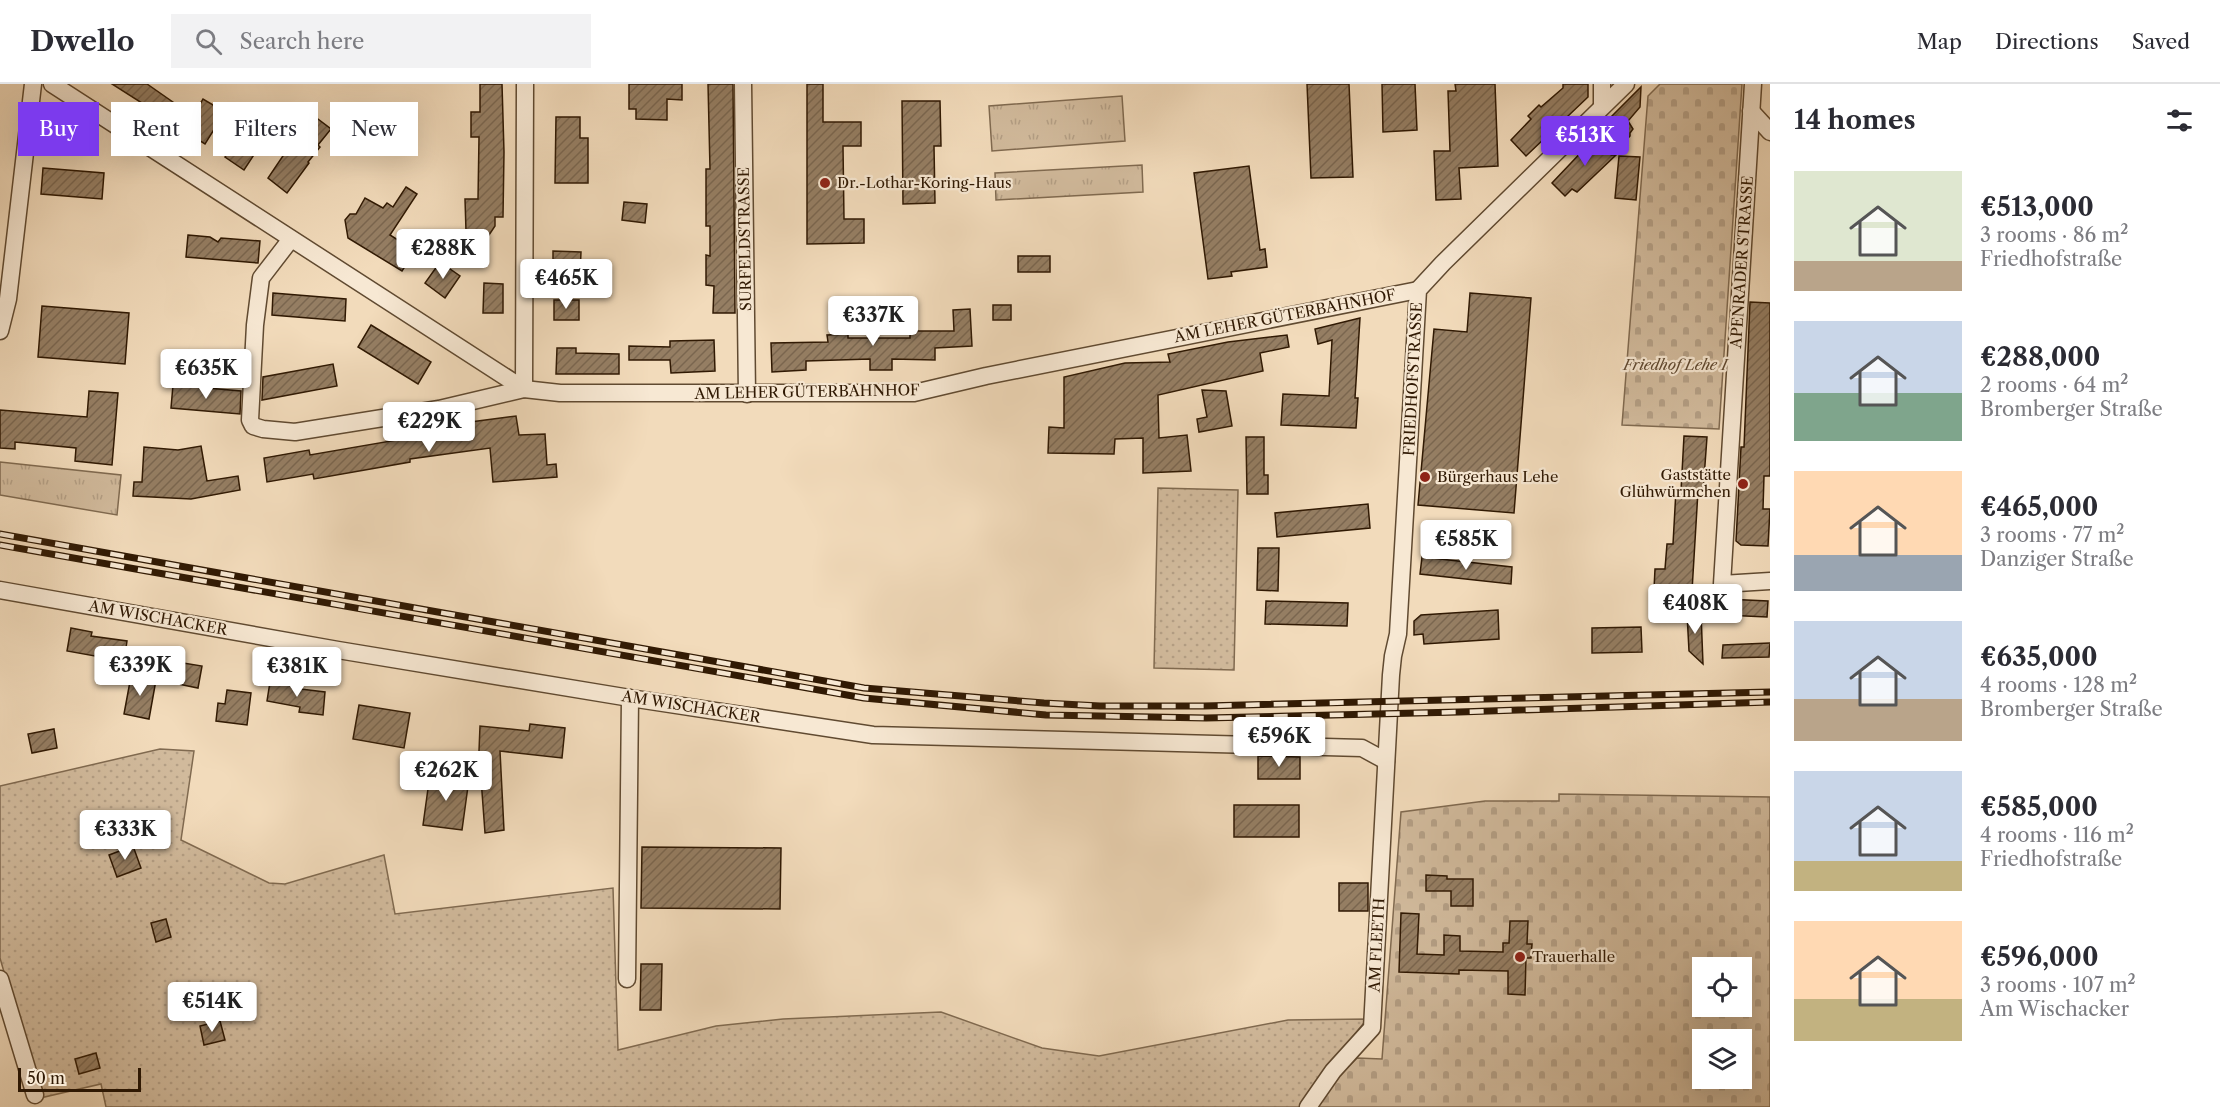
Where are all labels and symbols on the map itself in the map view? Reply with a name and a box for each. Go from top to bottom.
pin: €513K [1543,116,1627,167]
street label: SURFELDSTRASSE [734,167,755,311]
place label: Dr.-Lothar-Koring-Haus [837,173,1012,192]
street label: APENRADER STRASSE [1726,175,1757,350]
marker: Dr.-Lothar-Koring-Haus [818,176,832,190]
pin: €288K [401,229,485,280]
pin: €465K [524,259,608,310]
street label: AM LEHER GÜTERBAHNHOF [1172,285,1398,347]
pin: €337K [831,296,915,347]
street label: FRIEDHOFSTRASSE [1399,302,1426,456]
pin: €635K [164,349,248,400]
park label: Friedhof Lehe I [1622,355,1730,374]
street label: AM LEHER GÜTERBAHNHOF [693,380,920,403]
pin: €229K [387,402,471,453]
place label: Gaststätte Glühwürmchen [1620,465,1732,501]
place label: Bürgerhaus Lehe [1437,467,1558,486]
marker: Bürgerhaus Lehe [1418,470,1432,484]
marker: Gaststätte Glühwürmchen [1736,477,1750,491]
pin: €585K [1424,520,1508,571]
pin: €408K [1653,584,1737,635]
street label: AM WISCHACKER [86,596,230,639]
pin: €339K [98,646,182,697]
pin: €381K [255,647,339,698]
street label: AM WISCHACKER [619,686,763,727]
pin: €596K [1237,717,1321,768]
pin: €262K [404,751,488,802]
pin: €333K [83,810,167,861]
street label: AM FLEETH [1364,897,1388,994]
place label: Trauerhalle [1532,947,1615,966]
marker: Trauerhalle [1513,950,1527,964]
pin: €514K [170,982,254,1033]
scale bar [18,1065,141,1092]

